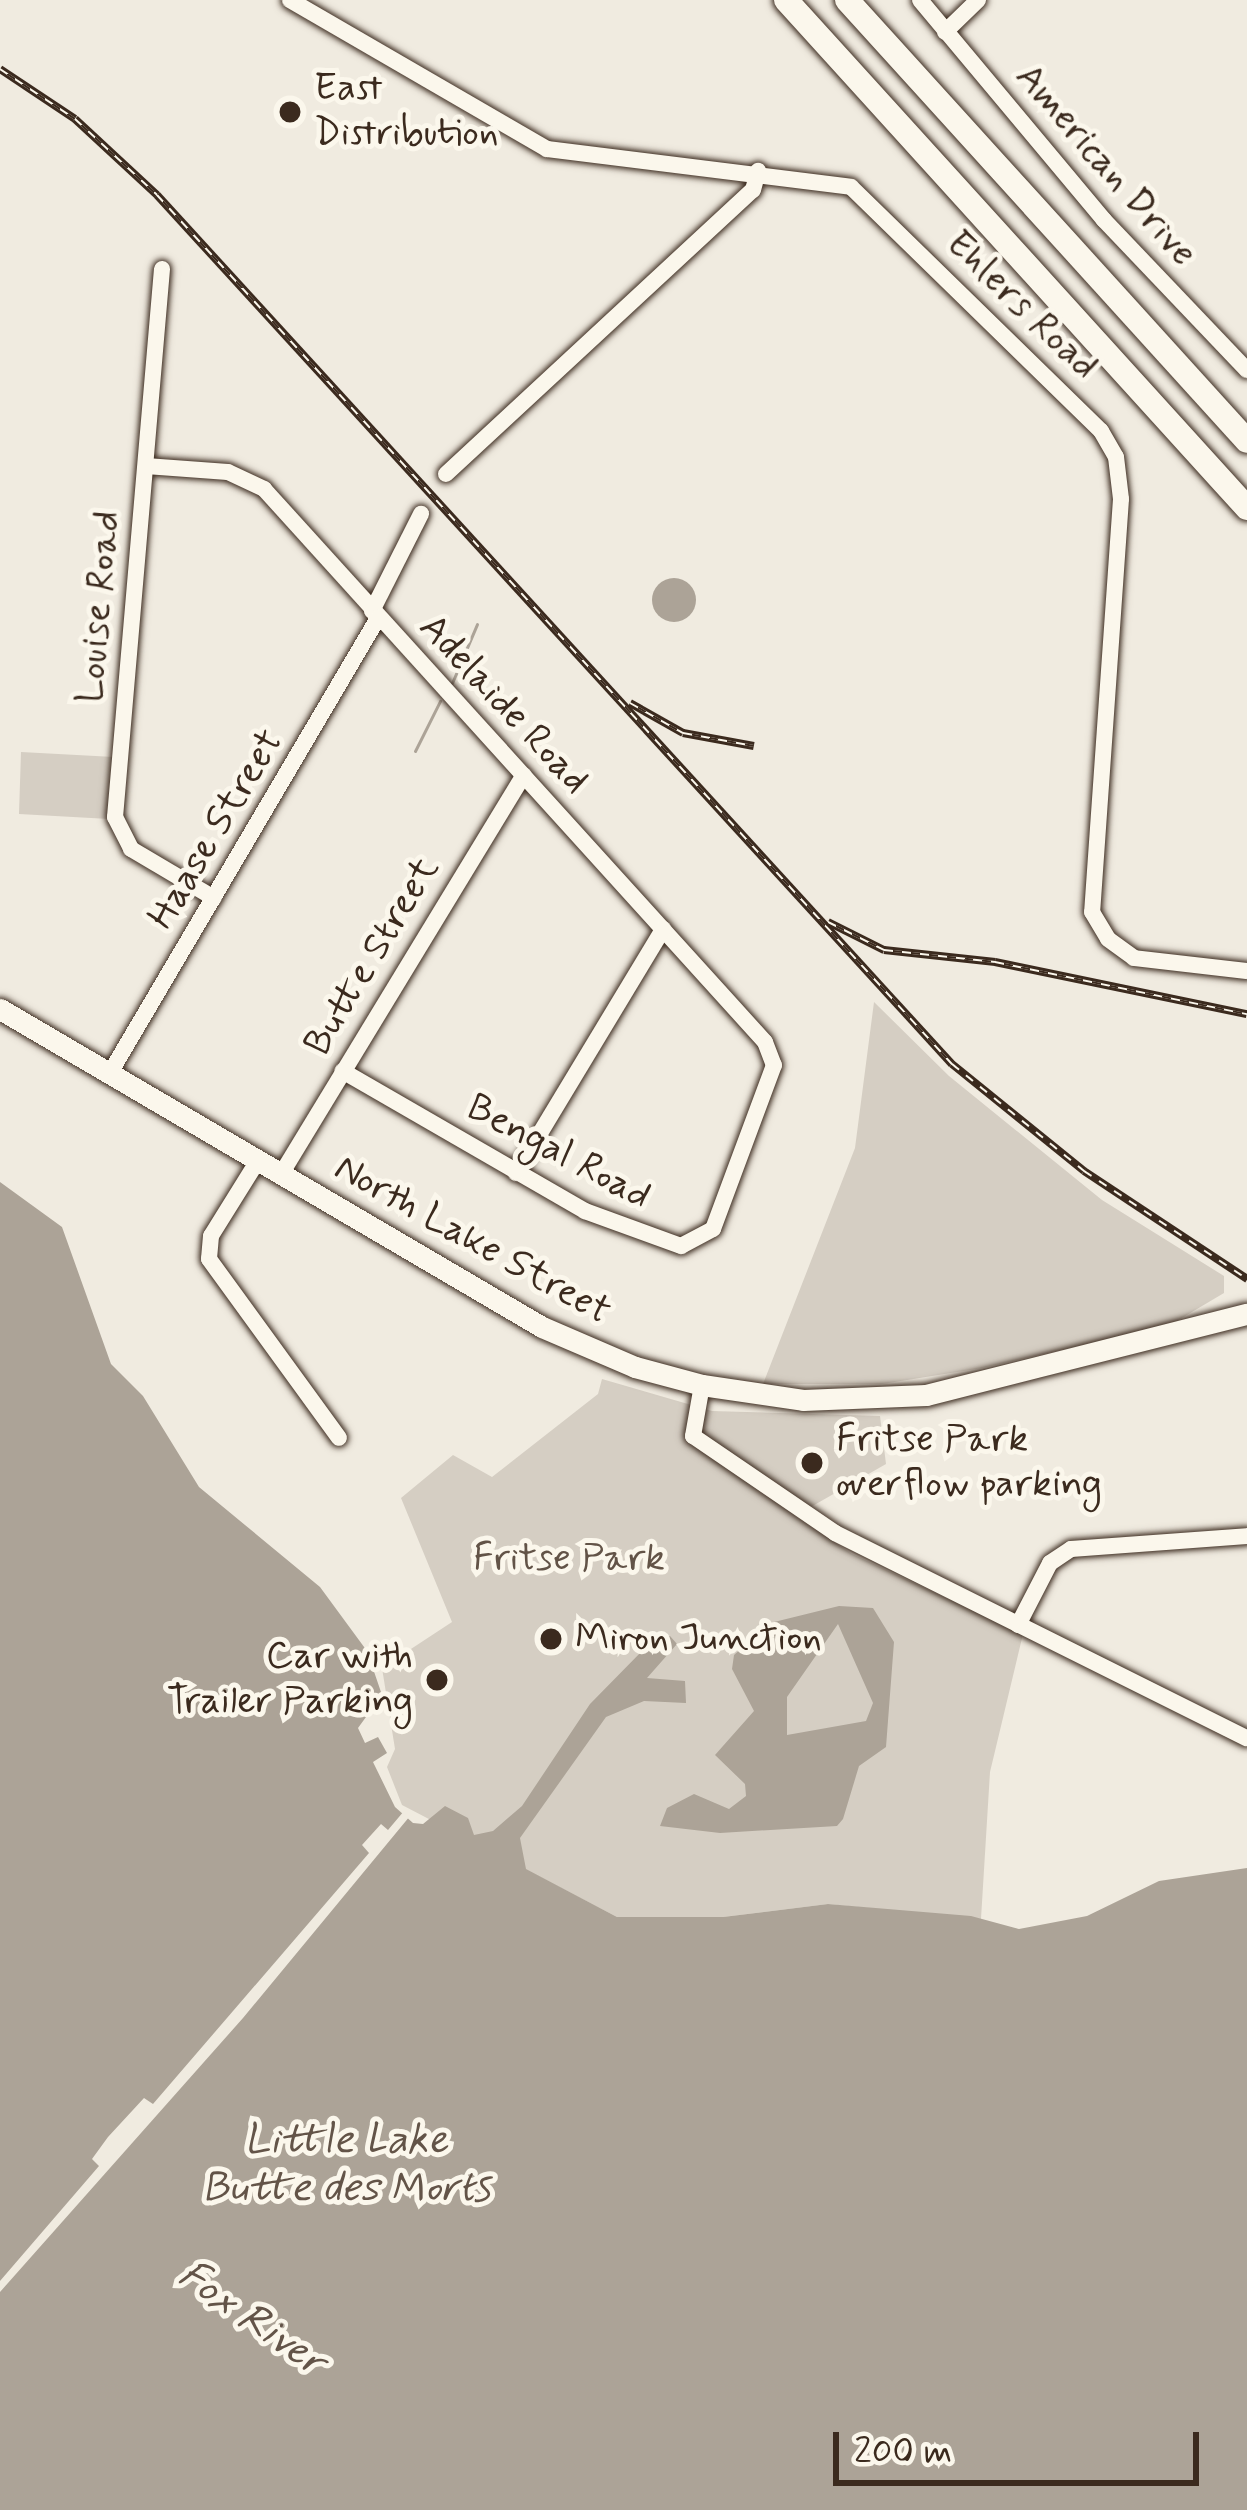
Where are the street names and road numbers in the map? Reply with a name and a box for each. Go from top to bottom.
street label: American Drive [1005,56,1205,276]
street label: Ehlers Road [935,222,1107,390]
street label: Louise Road [68,511,132,703]
street label: Adelaide Road [408,605,598,805]
street label: Haase Street [140,723,294,937]
street label: Butte Street [295,849,451,1065]
street label: Bengal Road [458,1085,658,1221]
street label: North Lake Street [326,1146,618,1336]

